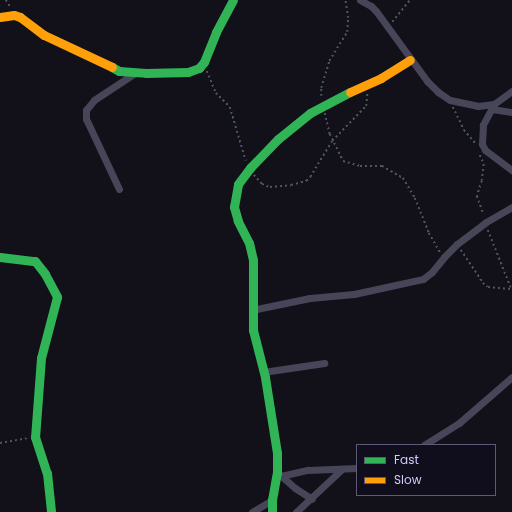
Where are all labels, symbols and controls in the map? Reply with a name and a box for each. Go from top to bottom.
legend [356,444,496,496]
text: Fast [394,451,419,468]
text: Slow [394,471,422,488]

